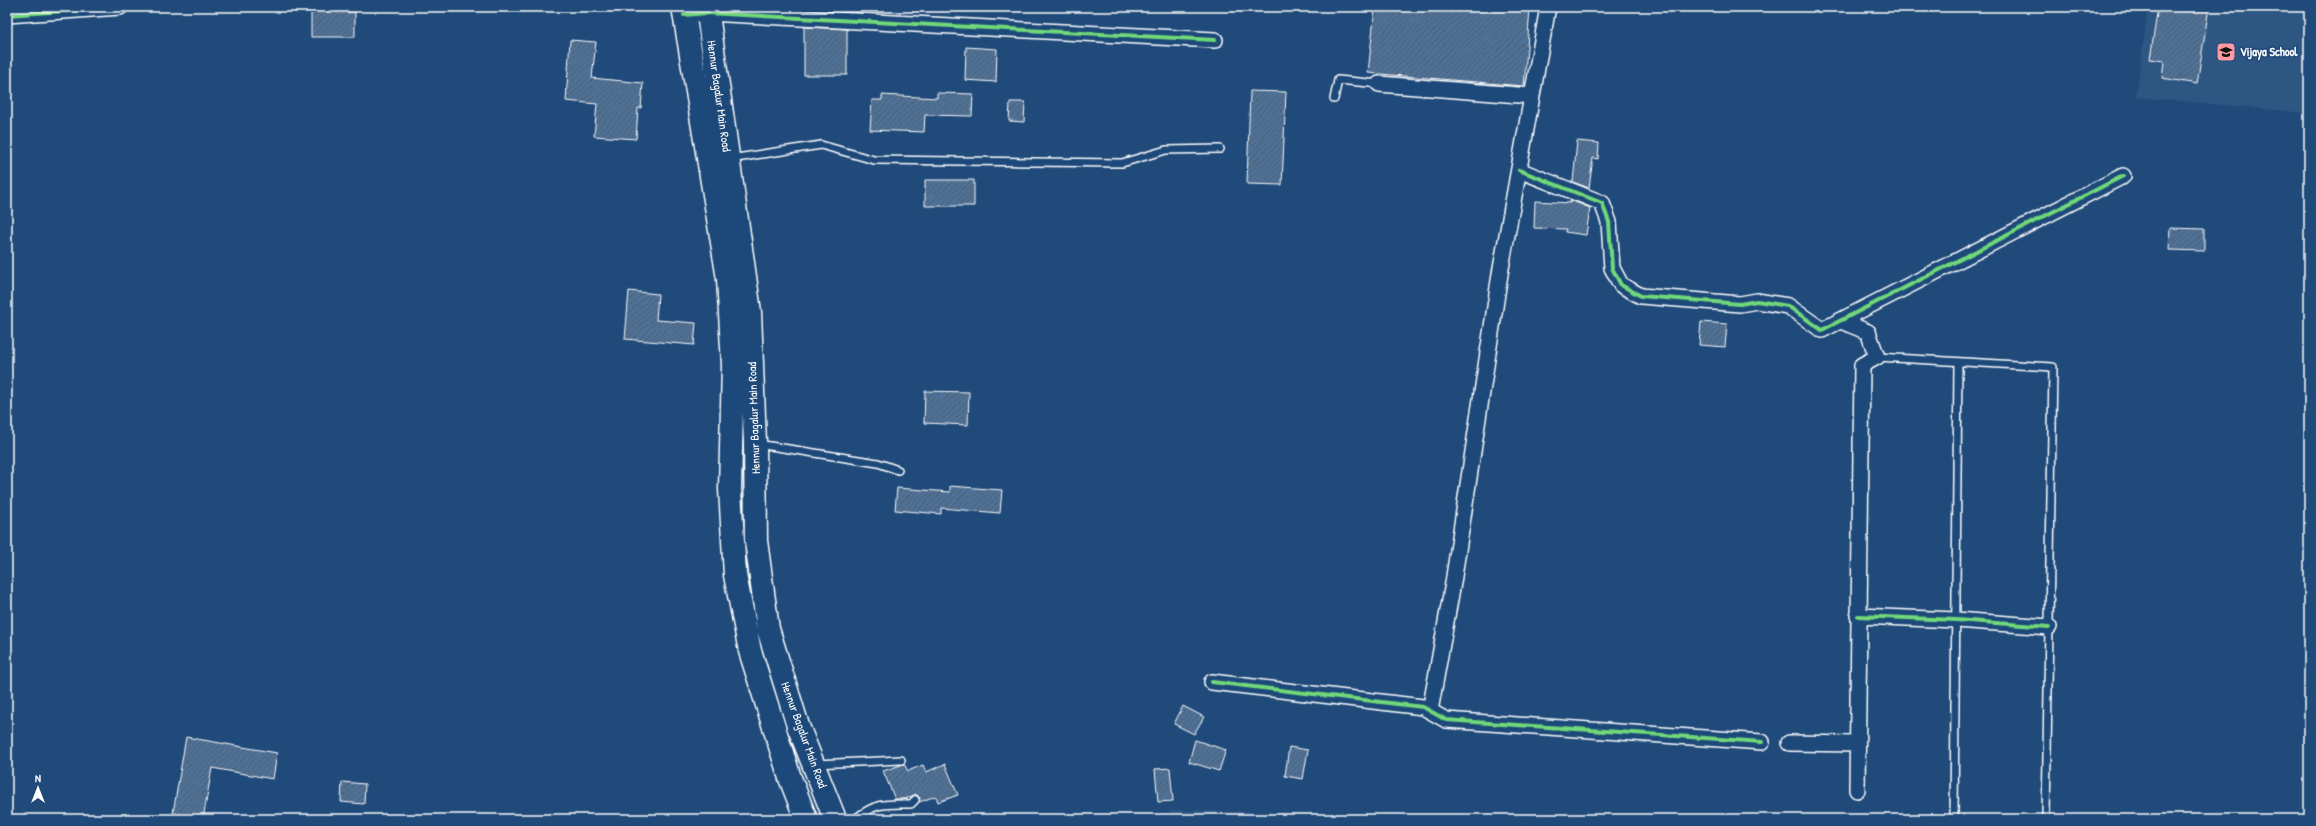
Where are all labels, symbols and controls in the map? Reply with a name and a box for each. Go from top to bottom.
street label: Hennur Bagalur Main Road [703,39,736,153]
school or university icon: Vijaya School [2215,41,2237,63]
place label: Vijaya School [2240,43,2298,61]
street label: Hennur Bagalur Main Road [743,361,764,474]
street label: Hennur Bagalur Main Road [777,679,832,791]
north arrow [18,768,58,808]
text: N [35,771,41,785]

